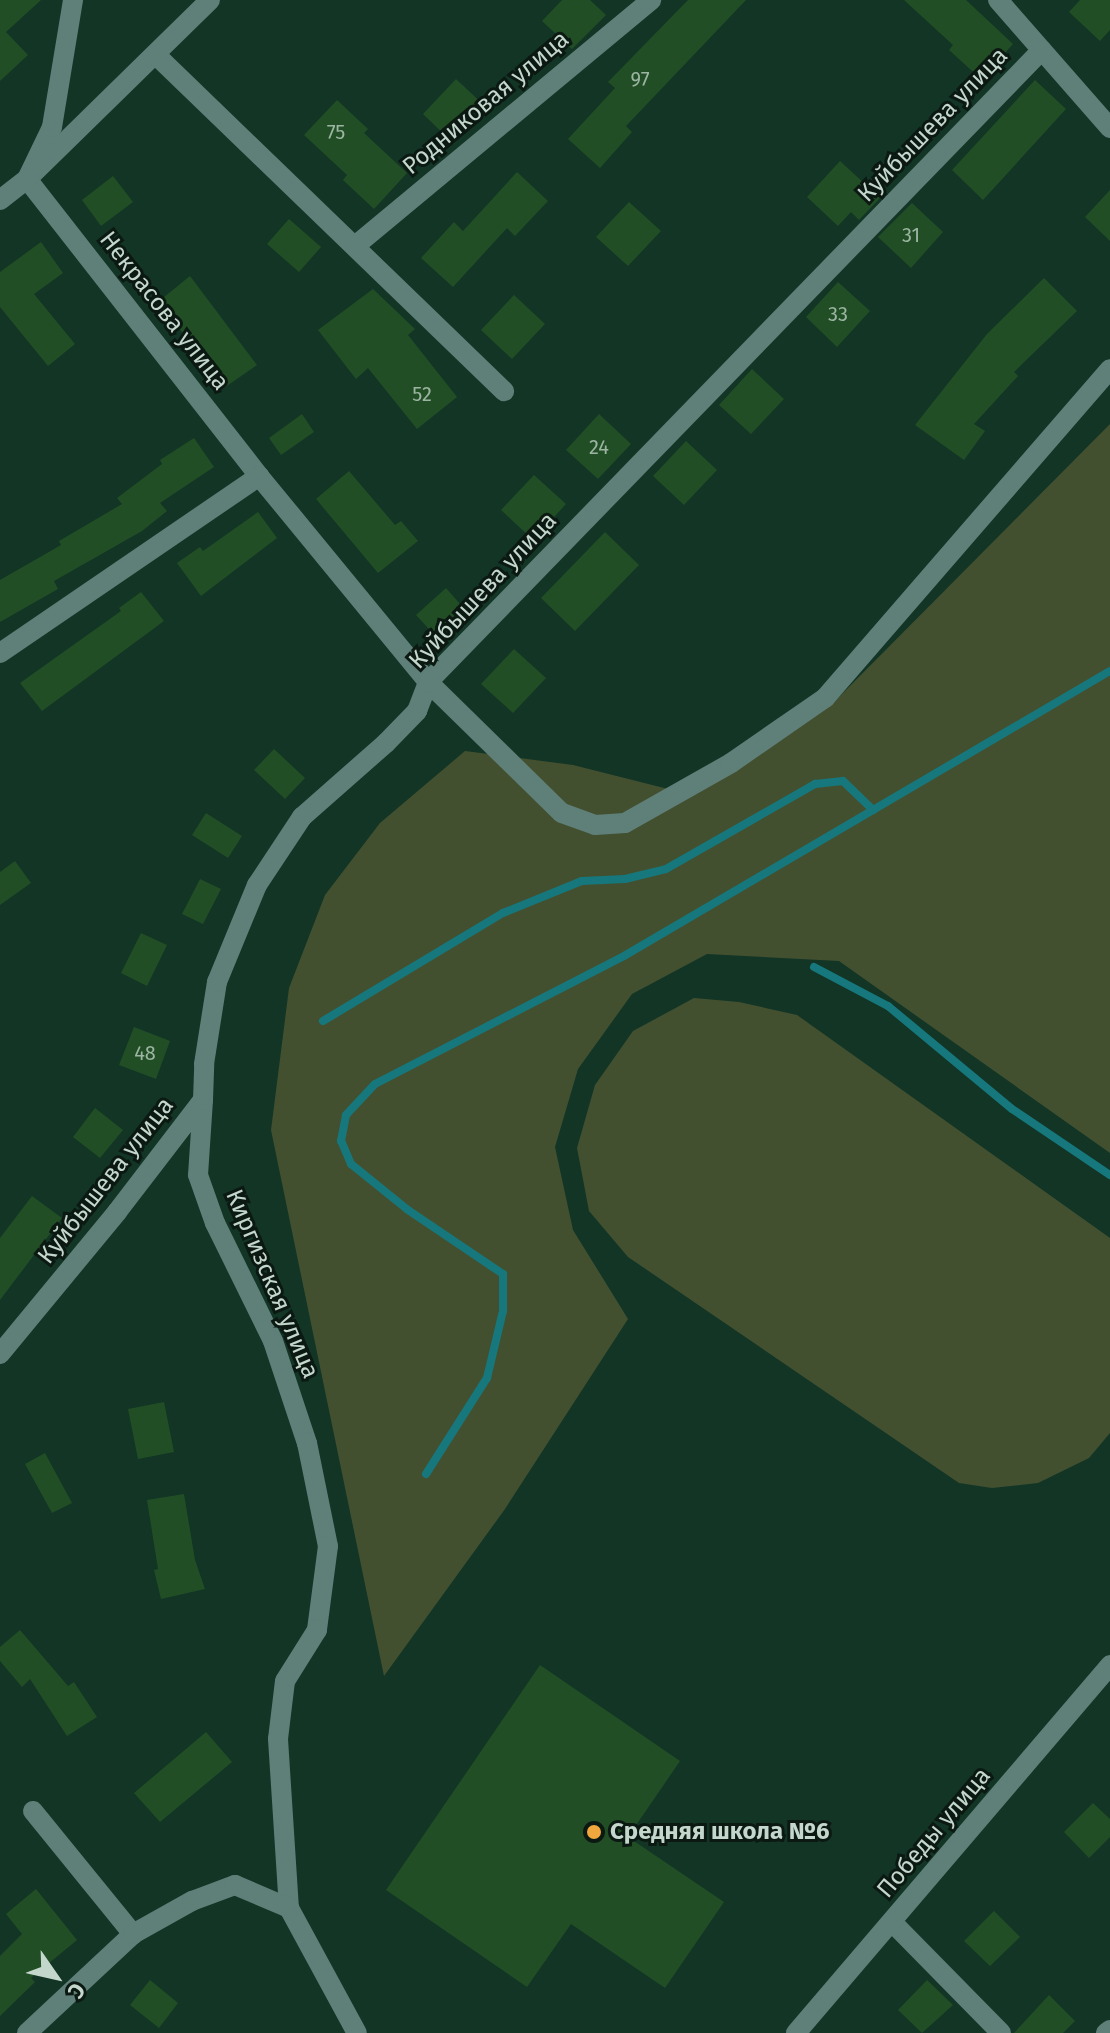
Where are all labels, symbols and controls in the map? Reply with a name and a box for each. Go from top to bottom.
street label: Родниковая улица [397,25,575,181]
street label: Куйбышева улица [852,42,1014,208]
house number: 97 [630,67,650,91]
house number: 75 [327,120,345,144]
house number: 31 [902,223,920,247]
street label: Некрасова улица [93,226,235,396]
house number: 33 [828,302,848,326]
house number: 52 [412,382,432,406]
house number: 24 [589,435,609,459]
street label: Куйбышева улица [403,507,563,675]
house number: 48 [134,1041,156,1065]
street label: Куйбышева улица [32,1092,180,1270]
street label: Киргизская улица [219,1185,325,1383]
street label: Победы улица [871,1762,997,1904]
place label: Средняя школа №6 [610,1818,830,1846]
marker: Средняя школа №6 [585,1823,603,1841]
north arrow [16,1937,96,2017]
text: С [62,1978,91,2003]

